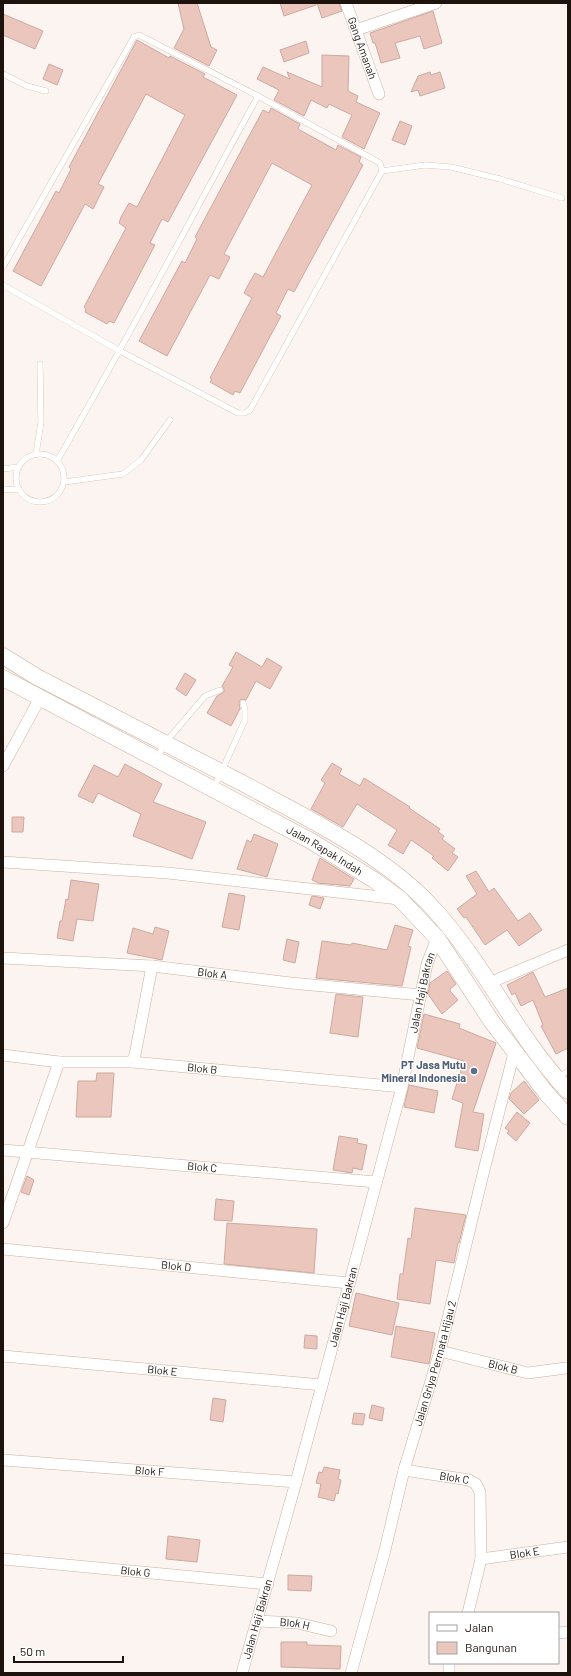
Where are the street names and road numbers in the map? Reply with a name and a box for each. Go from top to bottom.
street label: Gang Amanah [346,15,380,81]
street label: Jalan Rapak Indah [285,822,366,878]
street label: Jalan Haji Bakran [406,950,437,1034]
street label: Blok A [197,965,228,981]
street label: Blok B [187,1060,218,1076]
street label: Blok C [187,1159,218,1174]
street label: Blok D [161,1258,192,1273]
street label: Jalan Haji Bakran [326,1265,360,1348]
street label: Jalan Griya Permata Hijau 2 [411,1299,458,1427]
street label: Blok B [487,1356,519,1376]
street label: Blok E [147,1362,178,1378]
street label: Blok F [134,1463,165,1478]
street label: Blok C [439,1469,470,1486]
street label: Blok E [509,1544,541,1561]
street label: Blok G [120,1563,151,1579]
street label: Jalan Haji Bakran [239,1578,274,1660]
street label: Blok H [279,1615,311,1632]

